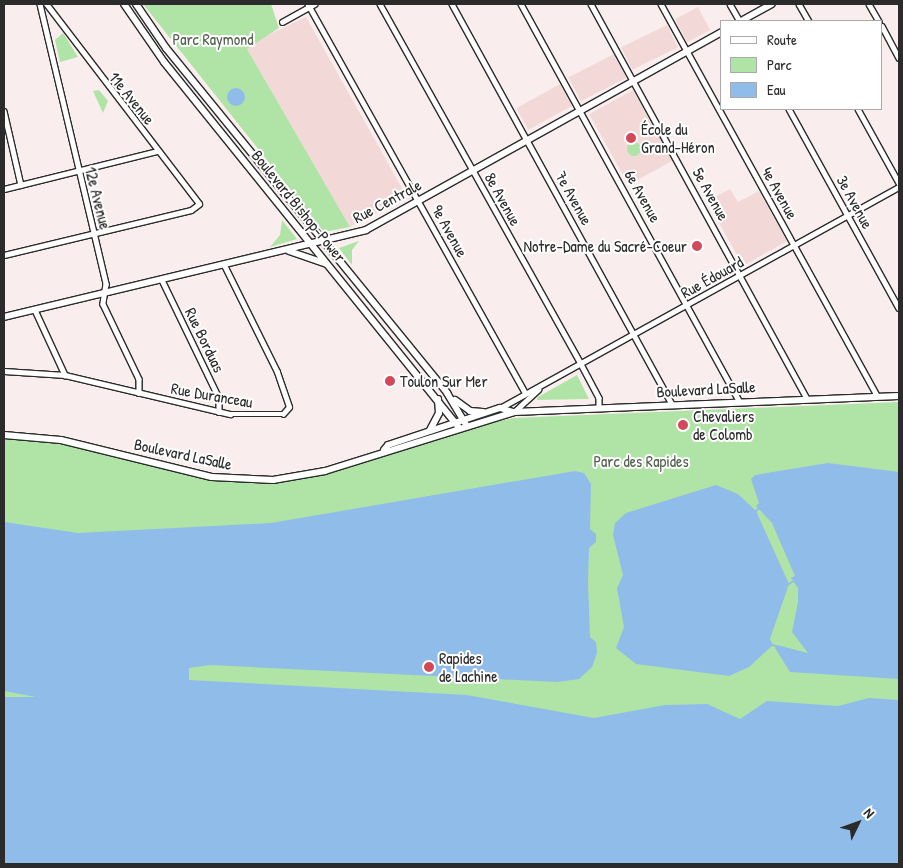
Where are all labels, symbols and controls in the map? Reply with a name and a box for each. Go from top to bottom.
legend [720,20,883,110]
park label: Parc Raymond [172,29,254,49]
text: Route [767,29,797,50]
text: Parc [767,54,792,75]
street label: 11e Avenue [105,68,159,128]
text: Eau [767,79,786,100]
place label: École du Grand-Héron [641,119,715,157]
marker: École du Grand-Héron [625,132,637,144]
street label: Boulevard Bishop-Power [248,146,350,266]
street label: 5e Avenue [689,164,733,224]
street label: 4e Avenue [758,164,802,222]
street label: 12e Avenue [81,165,115,231]
street label: 6e Avenue [621,166,665,226]
street label: 7e Avenue [551,168,597,228]
street label: 8e Avenue [481,169,525,229]
street label: 3e Avenue [833,172,877,232]
street label: Rue Centrale [350,175,424,227]
street label: 9e Avenue [428,202,472,260]
place label: Notre-Dame du Sacré-Coeur [523,236,687,256]
marker: Notre-Dame du Sacré-Coeur [691,240,703,252]
street label: Rue Édouard [677,252,747,302]
street label: Rue Borduas [181,305,229,375]
place label: Toulon Sur Mer [400,371,488,391]
marker: Toulon Sur Mer [384,375,396,387]
street label: Boulevard LaSalle [656,377,756,401]
street label: Rue Duranceau [170,378,254,412]
place label: Chevaliers de Colomb [693,406,754,444]
marker: Chevaliers de Colomb [677,419,689,431]
street label: Boulevard LaSalle [132,434,234,474]
park label: Parc des Rapides [593,451,689,471]
place label: Rapides de Lachine [439,648,498,686]
marker: Rapides de Lachine [423,661,435,673]
north arrow [833,798,883,848]
text: N [860,803,879,822]

